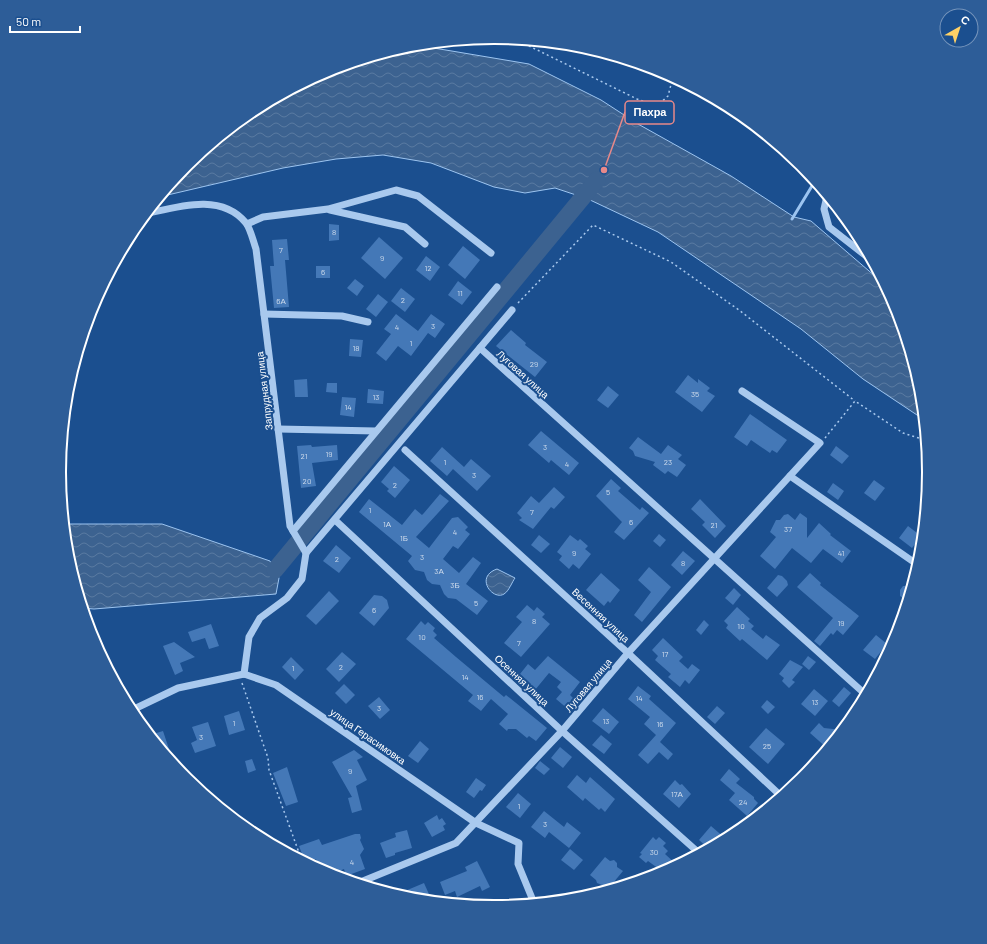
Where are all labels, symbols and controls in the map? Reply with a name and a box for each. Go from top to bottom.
scale bar [10,8,80,34]
north arrow [939,8,979,48]
text: С [958,12,973,27]
text: 50 m [16,14,41,28]
callout: Пахра [625,101,674,124]
text: Пахра [634,105,667,118]
house number: 8 [332,227,336,237]
house number: 7 [279,245,283,255]
house number: 9 [380,253,384,263]
house number: 12 [424,263,432,273]
house number: 6 [321,267,325,277]
house number: 11 [457,288,463,298]
house number: 2 [401,295,405,305]
house number: 6А [276,296,286,306]
house number: 3 [431,321,435,331]
house number: 4 [395,322,399,332]
house number: 1 [410,338,413,348]
house number: 18 [353,343,359,353]
street label: Луговая улица [494,347,552,401]
street label: Запрудная улица [253,351,275,431]
house number: 29 [530,359,538,369]
house number: 35 [691,389,699,399]
house number: 13 [373,392,379,402]
house number: 14 [344,402,352,412]
house number: 3 [543,442,547,452]
house number: 19 [326,449,332,459]
house number: 21 [301,451,308,461]
house number: 1 [444,457,447,467]
house number: 23 [664,457,672,467]
house number: 4 [565,459,569,469]
house number: 3 [472,470,476,480]
house number: 20 [303,476,311,486]
house number: 2 [393,480,397,490]
house number: 5 [606,487,610,497]
house number: 1 [369,505,372,515]
house number: 7 [530,507,534,517]
house number: 6 [629,517,633,527]
house number: 1А [383,519,392,529]
house number: 21 [711,520,718,530]
house number: 37 [784,524,792,534]
house number: 4 [453,527,457,537]
house number: 1Б [400,533,408,543]
house number: 9 [572,548,576,558]
house number: 41 [838,548,844,558]
house number: 3 [420,552,424,562]
house number: 2 [335,554,339,564]
house number: 8 [681,558,685,568]
house number: 3А [434,566,444,576]
house number: 3Б [450,580,460,590]
street label: Весенняя улица [570,585,633,645]
house number: 5 [474,598,478,608]
house number: 6 [372,605,376,615]
house number: 8 [532,616,536,626]
house number: 19 [838,618,844,628]
house number: 10 [737,621,745,631]
house number: 10 [418,632,426,642]
house number: 7 [517,638,521,648]
house number: 17 [662,649,669,659]
street label: Осенняя улица [492,652,552,708]
street label: Луговая улица [562,655,614,714]
house number: 2 [339,662,343,672]
house number: 1 [292,663,295,673]
house number: 14 [461,672,469,682]
house number: 16 [477,692,483,702]
house number: 14 [635,693,643,703]
house number: 13 [812,697,818,707]
house number: 3 [377,703,381,713]
street label: улица Герасимовка [328,705,408,767]
house number: 13 [603,716,609,726]
house number: 1 [233,718,236,728]
house number: 16 [657,719,663,729]
house number: 3 [199,732,203,742]
house number: 25 [763,741,771,751]
house number: 9 [348,766,352,776]
house number: 17А [671,789,684,799]
house number: 24 [739,797,747,807]
house number: 1 [518,801,521,811]
house number: 3 [543,819,547,829]
house number: 30 [650,847,658,857]
house number: 4 [350,857,354,867]

